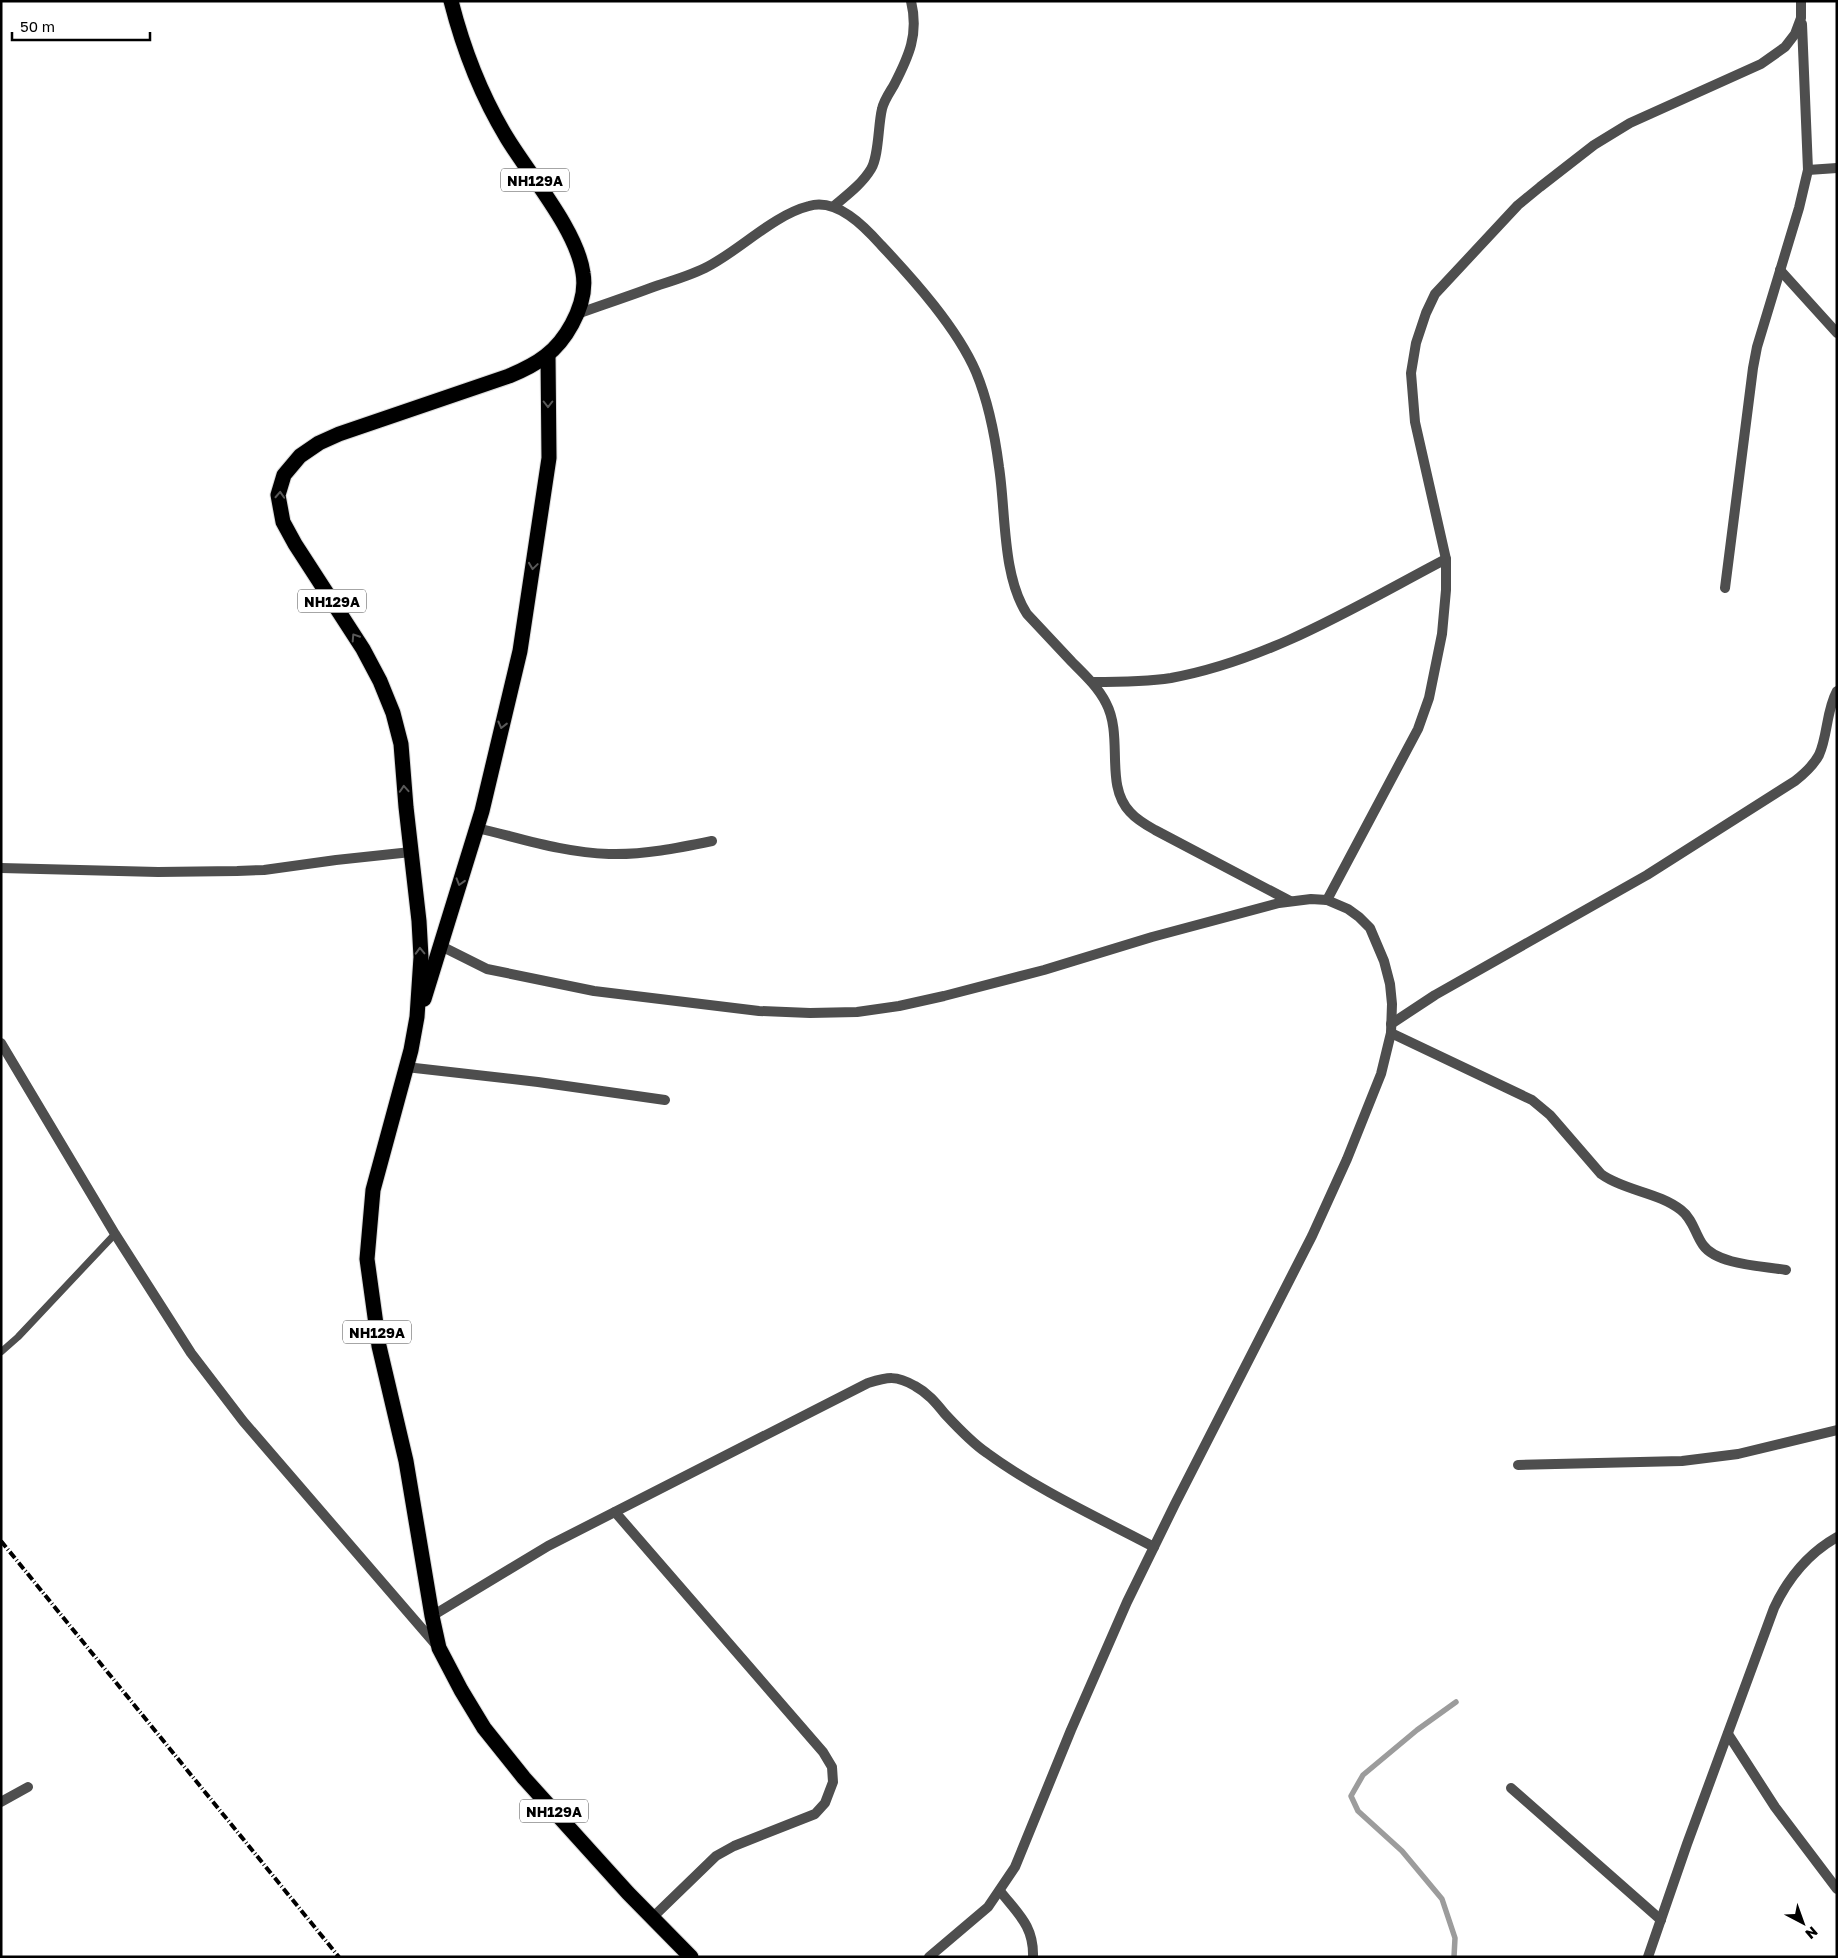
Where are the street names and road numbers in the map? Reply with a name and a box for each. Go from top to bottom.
road number: NH129A [501,168,569,192]
road number: NH129A [298,590,366,612]
road number: NH129A [343,1320,411,1344]
road number: NH129A [520,1800,588,1822]

